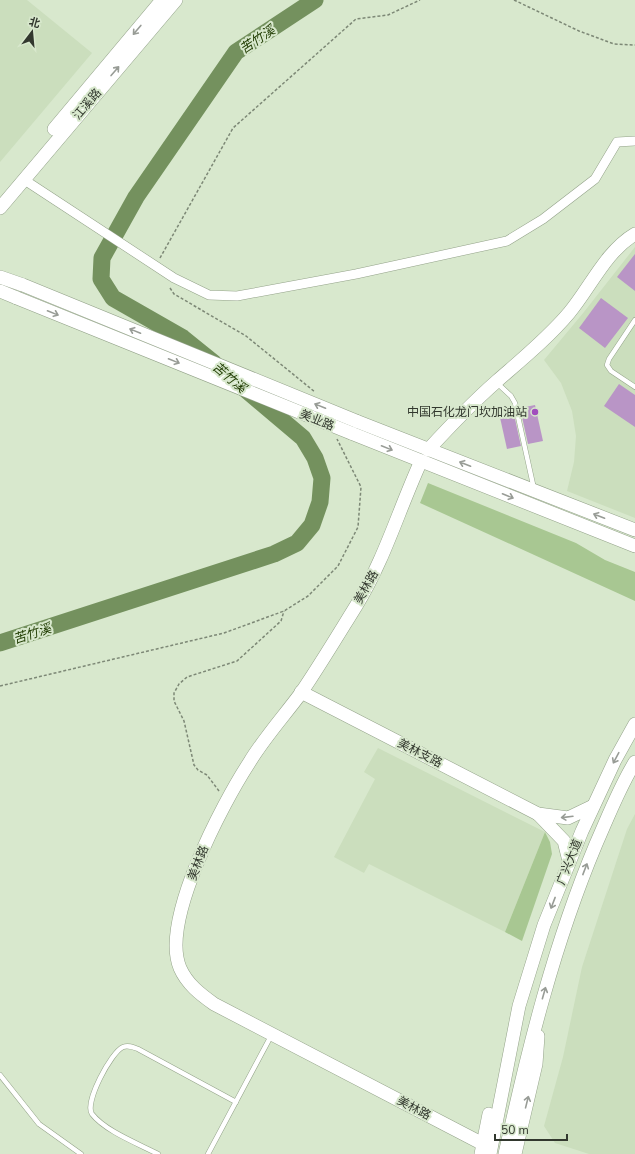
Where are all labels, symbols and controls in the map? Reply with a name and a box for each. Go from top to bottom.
north arrow [12,12,52,52]
text: 北 [27,14,42,32]
water label: 苦竹溪 [236,20,280,58]
one-way arrow [133,25,142,35]
one-way arrow [111,66,120,76]
street label: 江溪路 [69,85,105,123]
one-way arrow [47,309,59,317]
one-way arrow [129,327,141,334]
one-way arrow [167,358,179,366]
water label: 苦竹溪 [209,358,252,398]
one-way arrow [315,402,327,410]
place label: 中国石化龙门坎加油站 [407,404,527,420]
street label: 美业路 [297,406,337,434]
marker: 中国石化龙门坎加油站 [530,407,540,417]
one-way arrow [380,444,392,452]
one-way arrow [459,459,471,467]
one-way arrow [501,492,513,500]
one-way arrow [593,512,605,520]
street label: 美林路 [350,567,382,607]
water label: 苦竹溪 [11,619,56,649]
street label: 美林支路 [395,735,445,771]
one-way arrow [612,752,619,764]
one-way arrow [561,813,574,820]
street label: 广兴大道 [553,837,585,887]
street label: 美林路 [184,843,212,883]
one-way arrow [582,864,590,876]
one-way arrow [548,896,556,908]
one-way arrow [541,986,548,999]
street label: 美林路 [394,1092,434,1124]
one-way arrow [524,1096,532,1109]
scale bar [495,1116,567,1142]
text: 50 m [501,1122,529,1138]

